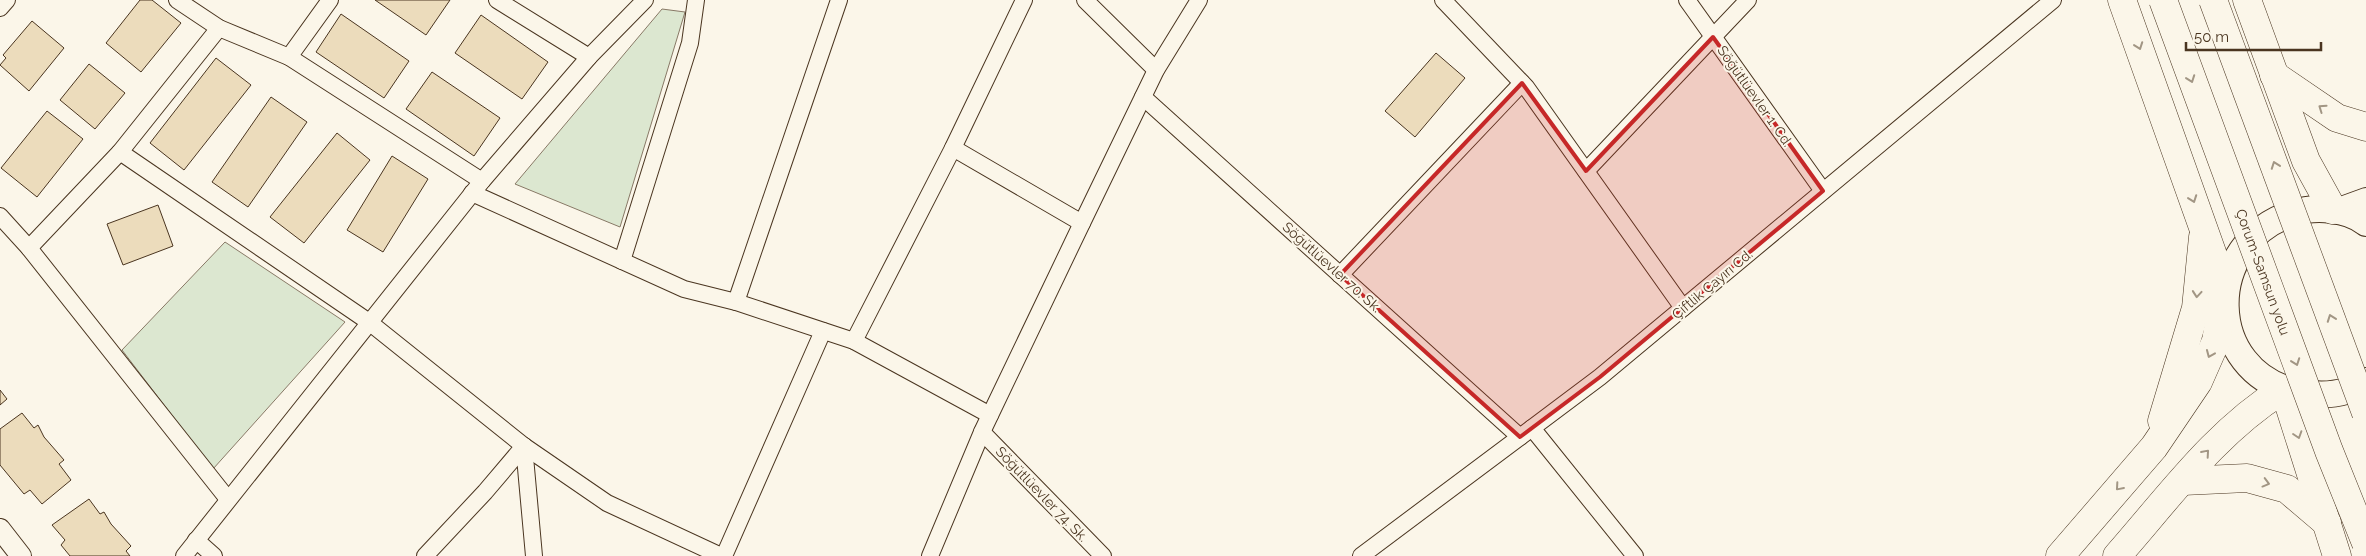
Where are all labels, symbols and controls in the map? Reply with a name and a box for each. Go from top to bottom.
scale bar [2186,20,2321,52]
text: 50 m [2194,28,2229,46]
one-way arrow [2133,41,2143,50]
street label: Söğütlüevler 1. Cd. [1714,42,1796,150]
one-way arrow [2185,74,2195,82]
one-way arrow [2318,104,2327,114]
one-way arrow [2271,162,2281,170]
one-way arrow [2187,194,2197,203]
street label: Çorum-Samsun yolu [2233,207,2293,337]
street label: Söğütlüevler 70. Sk. [1279,219,1385,315]
street label: Çiftlik Çayırı Cd. [1669,246,1755,322]
one-way arrow [2192,290,2203,298]
one-way arrow [2327,314,2337,323]
one-way arrow [2206,349,2216,357]
one-way arrow [2290,358,2300,366]
one-way arrow [2293,431,2303,439]
street label: Söğütlüevler 74. Sk. [993,443,1091,545]
one-way arrow [2201,450,2210,459]
one-way arrow [2261,478,2269,488]
one-way arrow [2116,482,2125,491]

